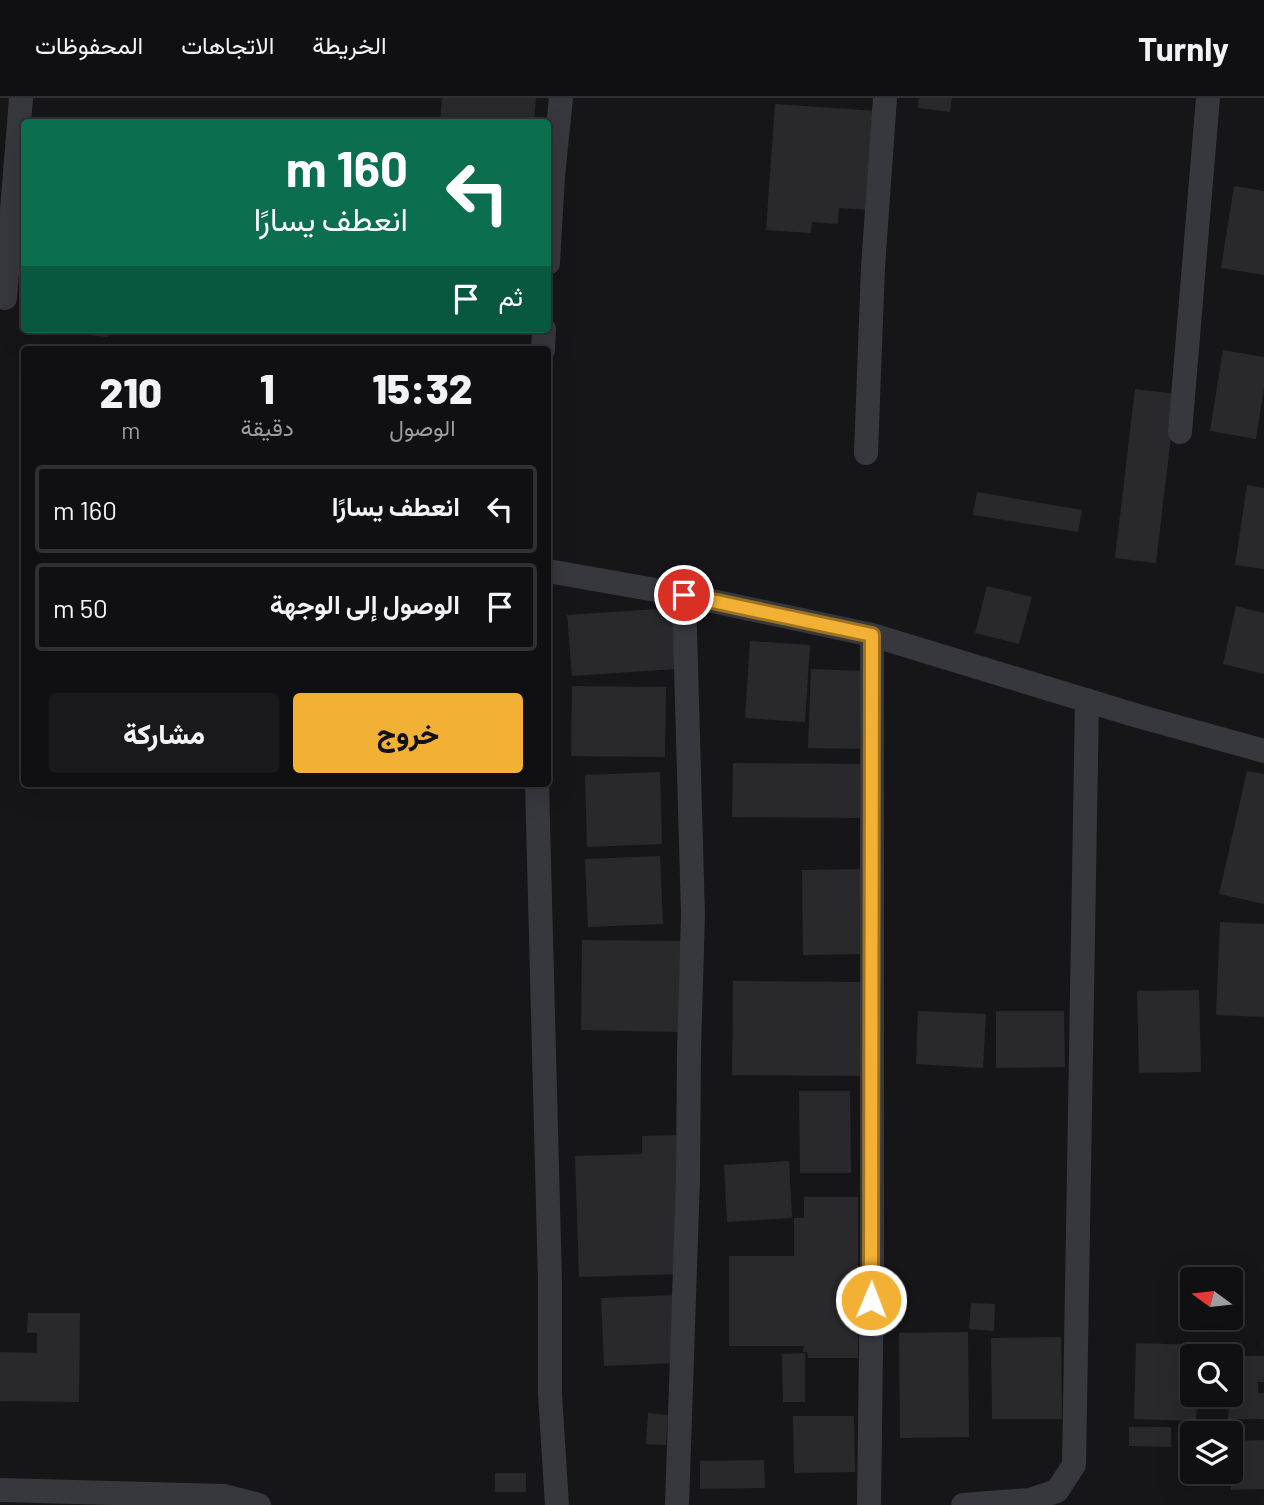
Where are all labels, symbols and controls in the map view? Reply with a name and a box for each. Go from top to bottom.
text: Turnly [1138,28,1229,68]
text: المحفوظات [35,30,143,59]
text: الاتجاهات [181,30,274,59]
text: الخريطة [312,30,387,59]
text: 160 m [286,138,408,197]
icon: left [432,147,523,238]
text: انعطف يسارًا [254,199,408,237]
icon: arrive [447,280,485,318]
text: ثم [499,280,523,311]
text: 1 [260,362,275,412]
text: 15:32 [372,362,473,412]
text: 210 [99,366,162,416]
text: دقيقة [240,413,294,441]
text: الوصول [389,413,456,441]
text: m [121,416,140,444]
text: انعطف يسارًا [332,490,460,521]
icon: left [481,490,519,528]
text: 160 m [53,494,117,525]
pin [654,565,714,625]
icon: arrive [665,576,703,614]
text: الوصول إلى الوجهة [270,588,460,619]
icon: arrive [481,588,519,626]
text: 50 m [53,592,108,623]
button: مشاركة [49,693,279,773]
button: خروج [293,693,523,773]
position arrow [834,1263,908,1337]
north arrow [1180,1267,1242,1330]
map controls [1180,1267,1243,1484]
button: search [1180,1344,1243,1407]
button: layers [1180,1421,1243,1484]

